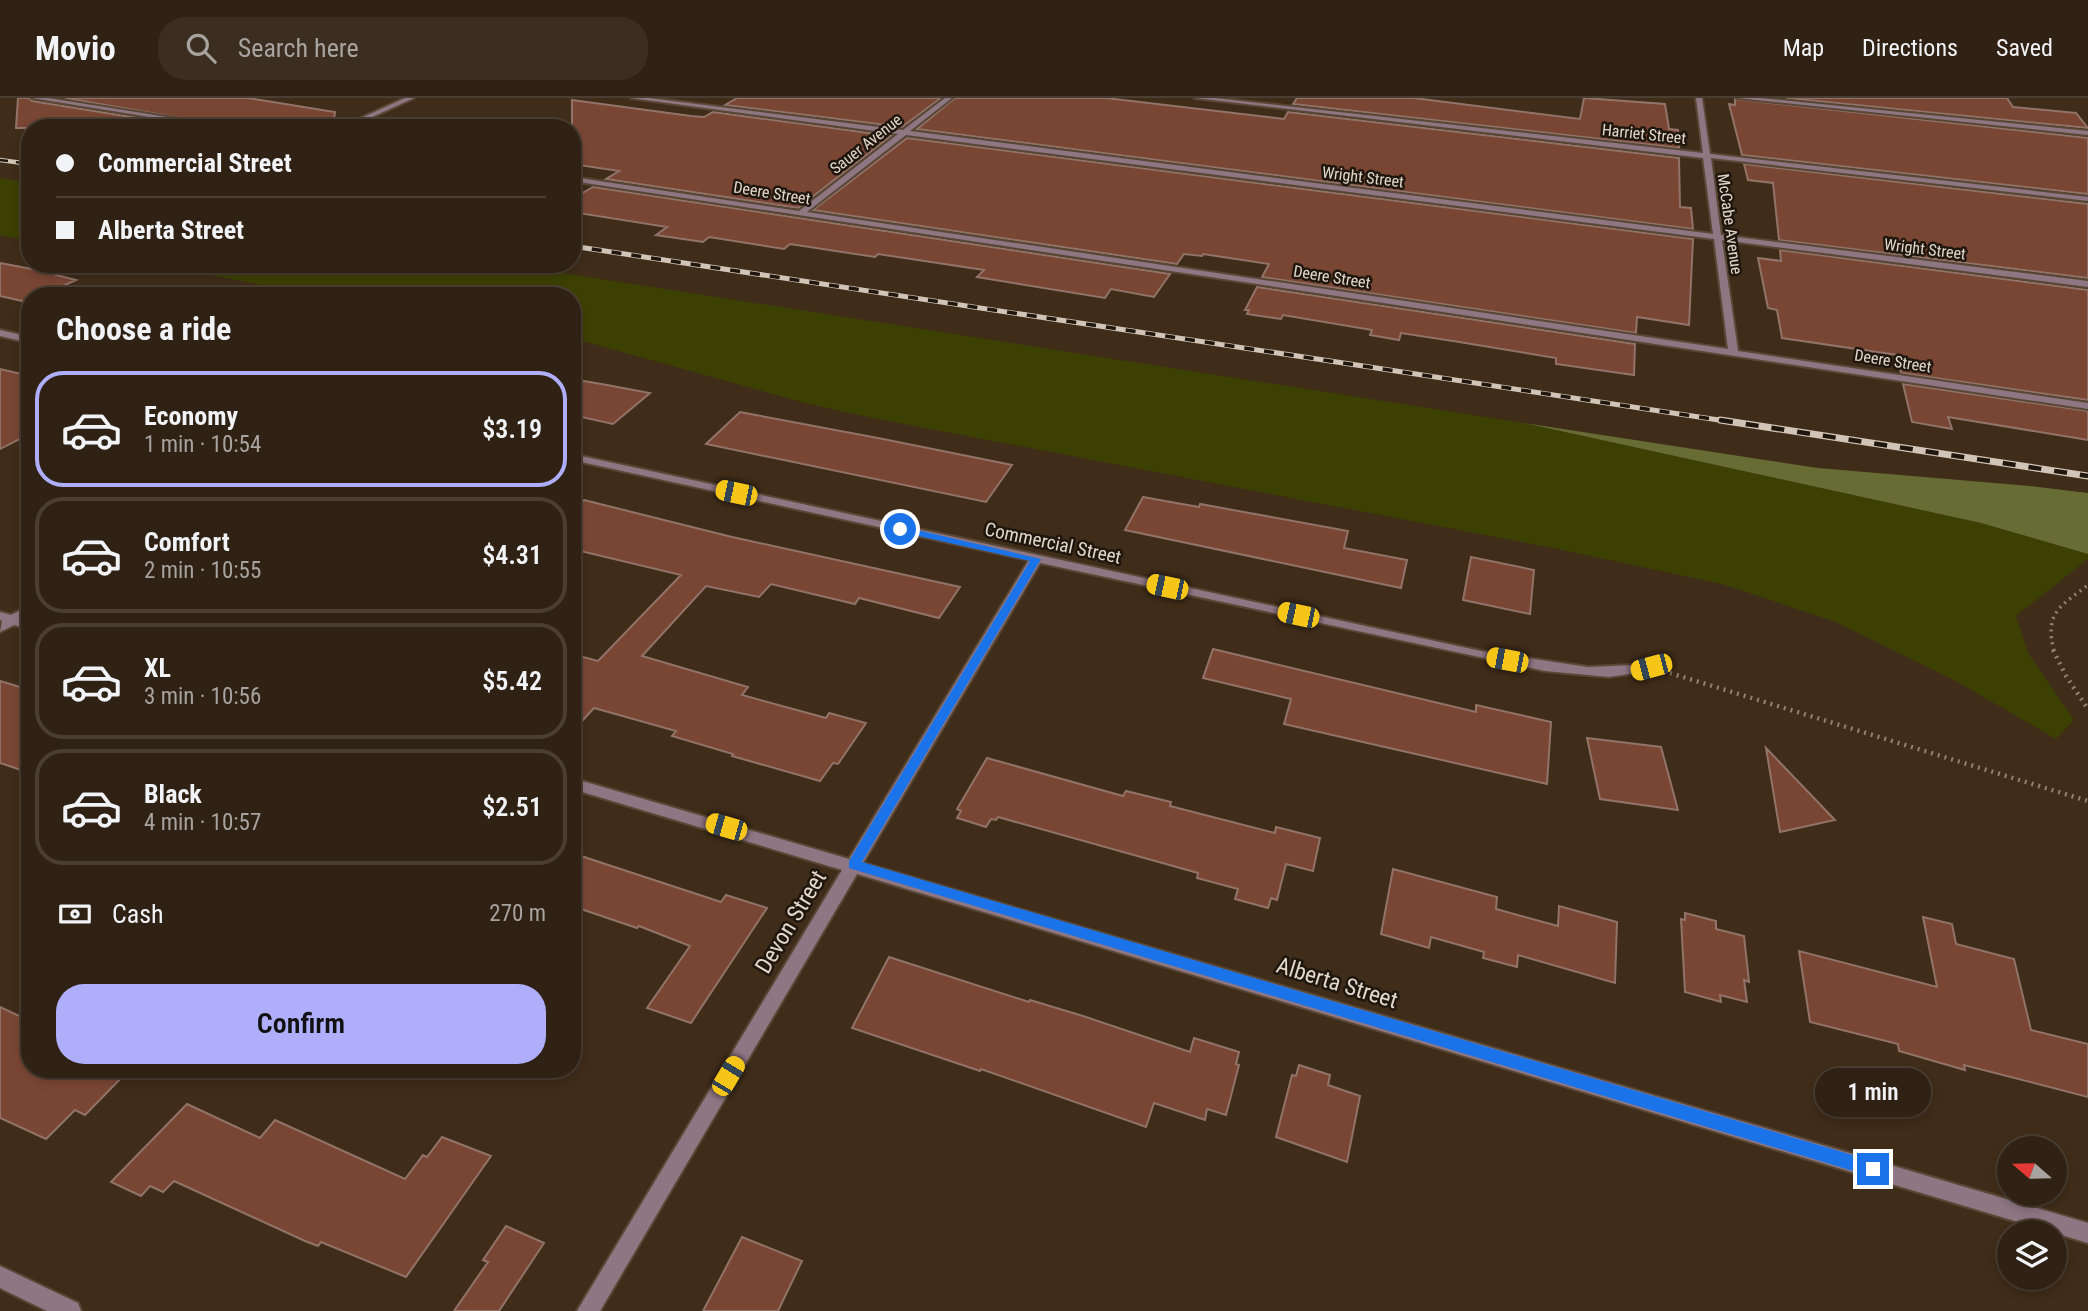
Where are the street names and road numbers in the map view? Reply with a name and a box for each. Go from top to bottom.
street label: Sauer Avenue [826,110,906,178]
street label: Harriet Street [1601,120,1687,148]
street label: Wright Street [1321,163,1405,191]
street label: McCabe Avenue [1714,172,1746,276]
street label: Deere Street [732,178,812,208]
street label: Wright Street [1883,235,1967,263]
street label: Deere Street [1292,262,1372,292]
street label: Deere Street [1853,346,1933,376]
street label: Commercial Street [983,517,1123,569]
street label: Devon Street [750,866,832,978]
street label: Alberta Street [1273,952,1401,1014]

